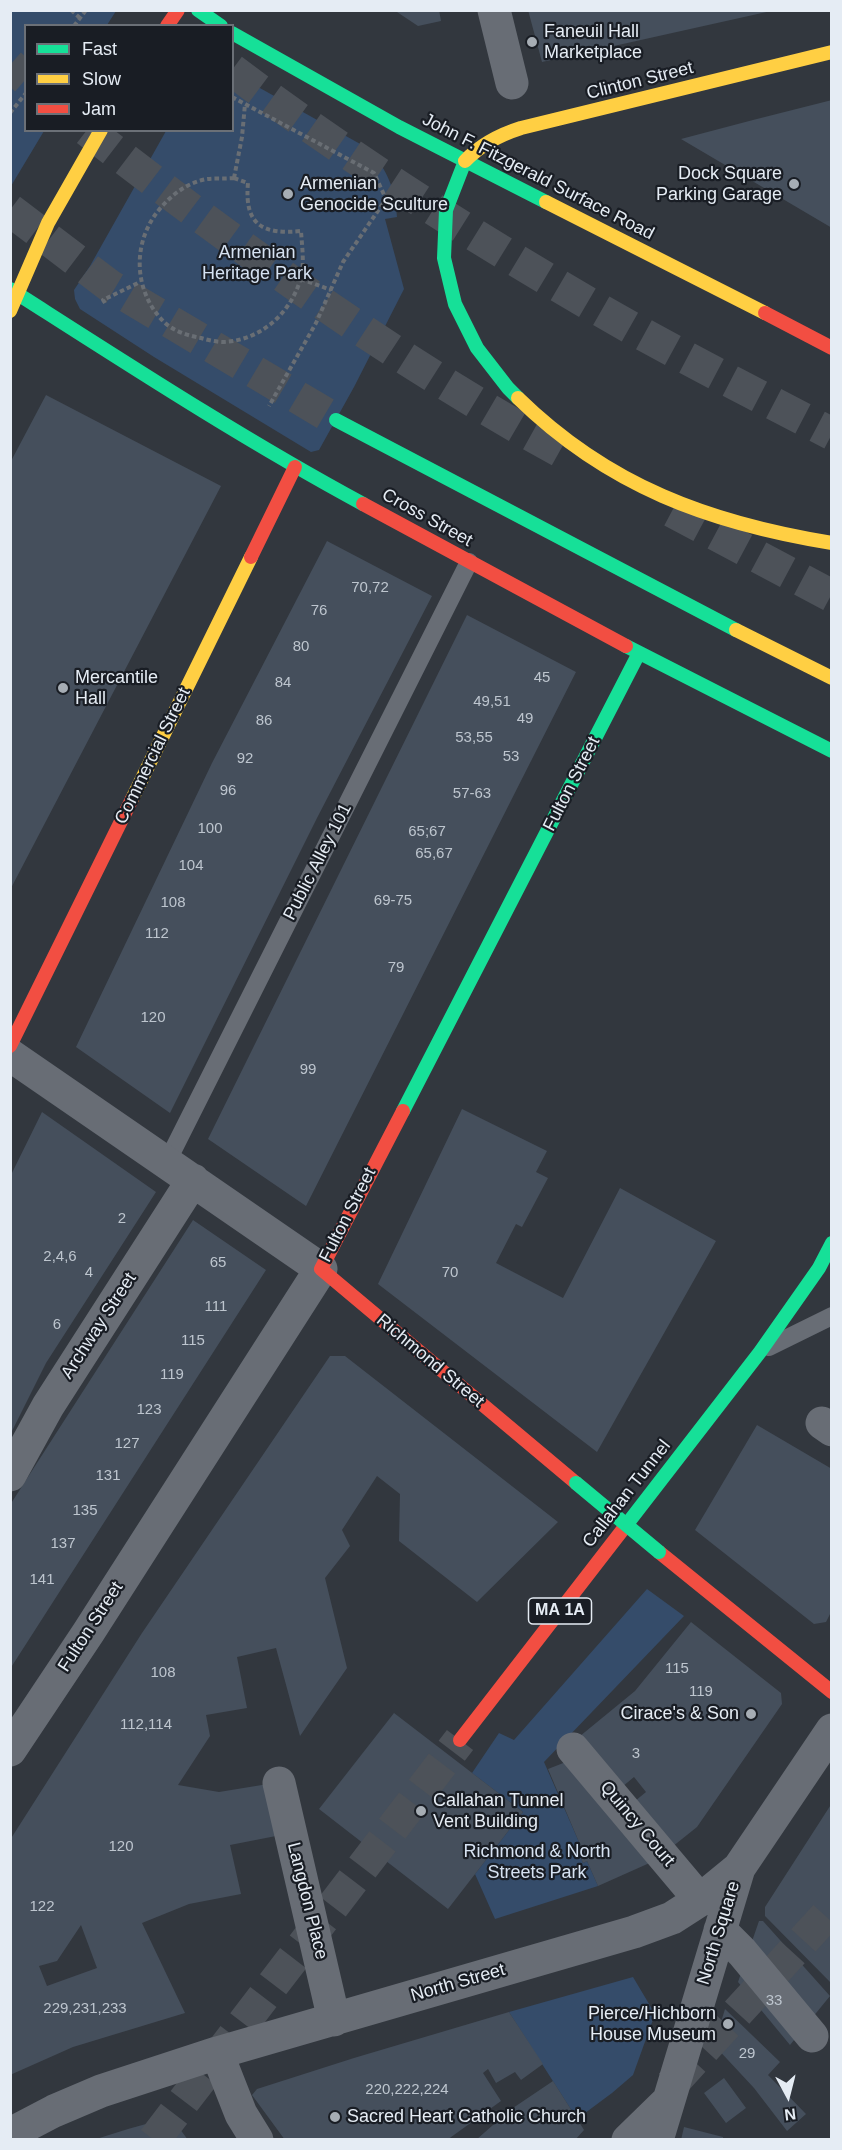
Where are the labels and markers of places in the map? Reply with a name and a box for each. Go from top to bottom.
place label: Faneuil Hall Marketplace [544,21,642,63]
marker: Faneuil Hall Marketplace [525,35,539,49]
place label: Dock Square Parking Garage [656,163,782,206]
place label: Armenian Genocide Sculture [300,173,448,216]
marker: Dock Square Parking Garage [787,177,801,191]
marker: Armenian Genocide Sculture [281,187,295,201]
place label: Mercantile Hall [75,667,158,710]
marker: Mercantile Hall [56,681,70,695]
place label: Cirace's & Son [621,1703,739,1725]
marker: Cirace's & Son [744,1707,758,1721]
place label: Callahan Tunnel Vent Building [433,1790,563,1832]
marker: Callahan Tunnel Vent Building [414,1804,428,1818]
place label: Pierce/Hichborn House Museum [588,2003,716,2046]
marker: Pierce/Hichborn House Museum [721,2017,735,2031]
place label: Sacred Heart Catholic Church [347,2106,586,2128]
marker: Sacred Heart Catholic Church [328,2110,342,2124]

